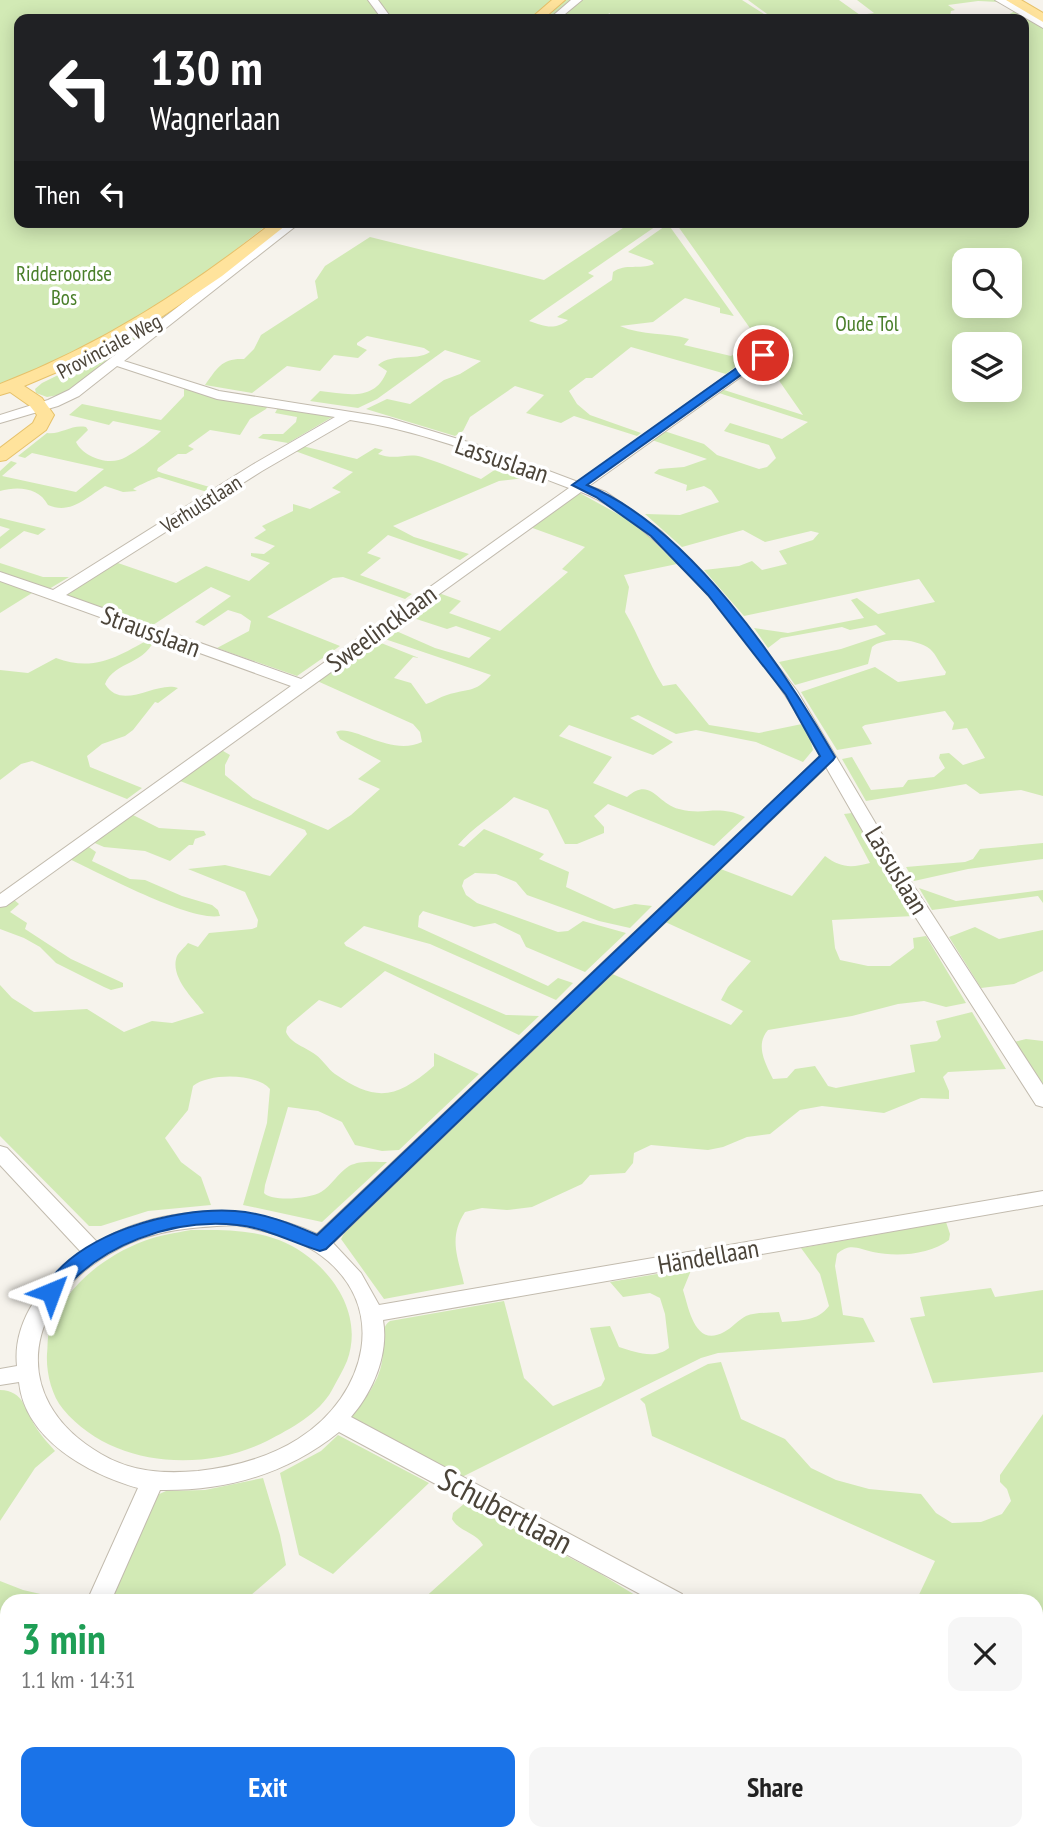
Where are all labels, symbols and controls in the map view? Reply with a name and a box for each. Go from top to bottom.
text: 130 m [150,35,263,99]
icon: left [35,42,126,133]
text: Wagnerlaan [150,97,280,139]
icon: left [94,175,132,213]
text: Then [35,178,80,211]
map controls [952,248,1022,402]
button: search [952,248,1022,318]
park label: Ridderoordse Bos [16,260,112,311]
street label: Provinciale Weg [52,307,166,385]
park label: Oude Tol [835,310,899,337]
pin [733,325,793,385]
button: layers [952,332,1022,402]
icon: arrive [744,336,782,374]
street label: Lassuslaan [451,428,553,490]
street label: Verhulstlaan [155,469,246,540]
street label: Sweelincklaan [319,577,443,679]
street label: Strausslaan [97,598,205,664]
street label: Lassuslaan [858,820,936,920]
street label: Händellaan [655,1231,761,1281]
position arrow [14,1255,88,1329]
street label: Schubertlaan [432,1457,580,1563]
text: 3 min [21,1611,106,1666]
button: close [948,1617,1022,1691]
text: 1.1 km · 14:31 [21,1665,135,1694]
button: Exit [21,1747,515,1827]
button: Share [529,1747,1022,1827]

